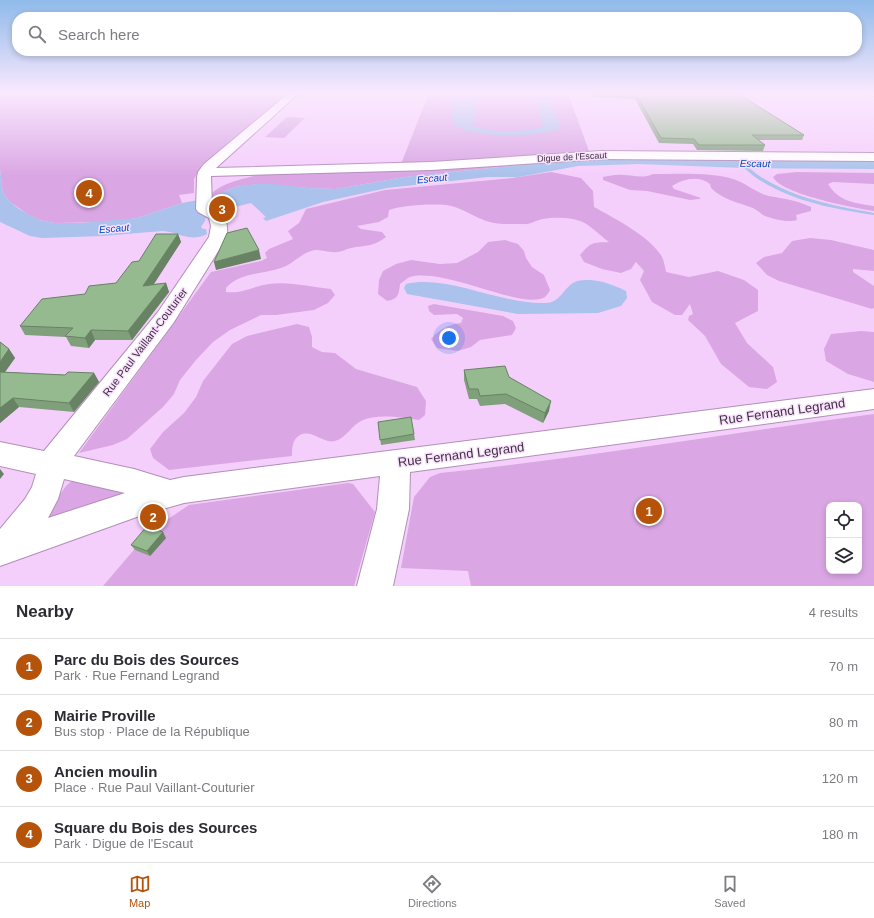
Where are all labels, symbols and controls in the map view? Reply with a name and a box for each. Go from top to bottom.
search box [12,12,862,56]
icon: search [26,23,48,45]
text: Search here [58,26,140,43]
street label: Digue de l'Escaut [537,150,608,164]
water label: Escaut [740,158,772,169]
water label: Escaut [416,171,449,186]
pin: 4 [76,178,102,208]
pin: 3 [209,194,235,224]
water label: Escaut [98,222,131,235]
street label: Rue Paul Vaillant-Couturier [100,285,190,399]
your location [439,328,459,348]
street label: Rue Fernand Legrand [718,395,846,428]
street label: Rue Fernand Legrand [397,439,525,470]
pin: 1 [636,496,662,526]
pin: 2 [140,502,166,532]
map controls [826,502,862,574]
button: locate [826,502,862,538]
button: layers [826,538,862,574]
text: Nearby [16,602,74,621]
text: 4 results [809,605,858,620]
text: Parc du Bois des Sources [54,651,239,668]
text: 1 [25,659,33,674]
text: 70 m [829,659,858,674]
text: Park · Rue Fernand Legrand [54,668,219,683]
text: Mairie Proville [54,707,156,724]
text: 2 [25,715,33,730]
text: 80 m [829,715,858,730]
text: Bus stop · Place de la République [54,724,250,739]
text: Ancien moulin [54,763,157,780]
text: 3 [25,771,33,786]
text: 120 m [822,771,858,786]
text: Place · Rue Paul Vaillant-Couturier [54,780,255,795]
text: Square du Bois des Sources [54,819,257,836]
text: 4 [25,827,33,842]
text: 180 m [822,827,858,842]
text: Park · Digue de l'Escaut [54,836,193,851]
tab: Map [129,873,151,909]
tab: Directions [408,873,457,909]
tab: Saved [714,873,745,909]

